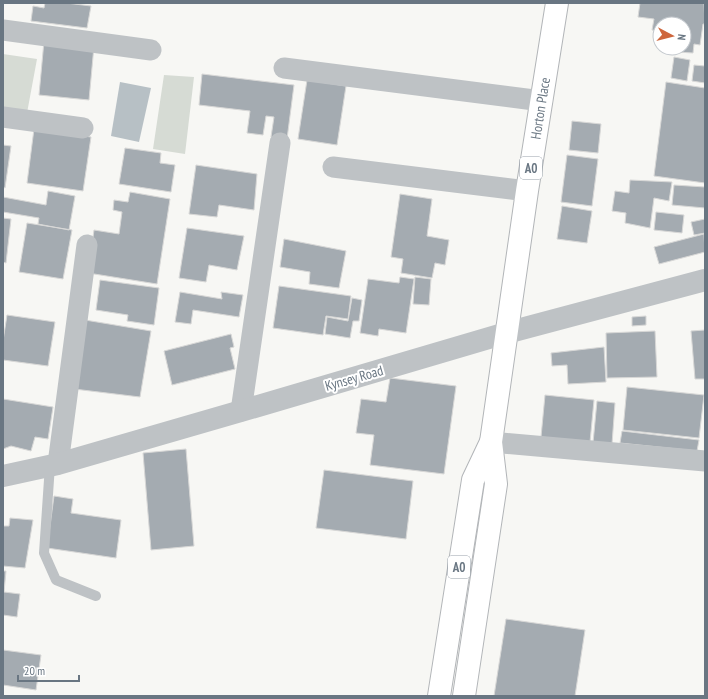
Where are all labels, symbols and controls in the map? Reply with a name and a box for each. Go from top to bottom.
north arrow [652,16,692,56]
text: N [675,33,689,41]
street label: Horton Place [526,76,554,141]
road number: A0 [520,157,542,179]
street label: Kynsey Road [323,361,385,395]
road number: A0 [448,556,470,578]
scale bar [18,657,79,683]
text: 20 m [24,663,45,678]

